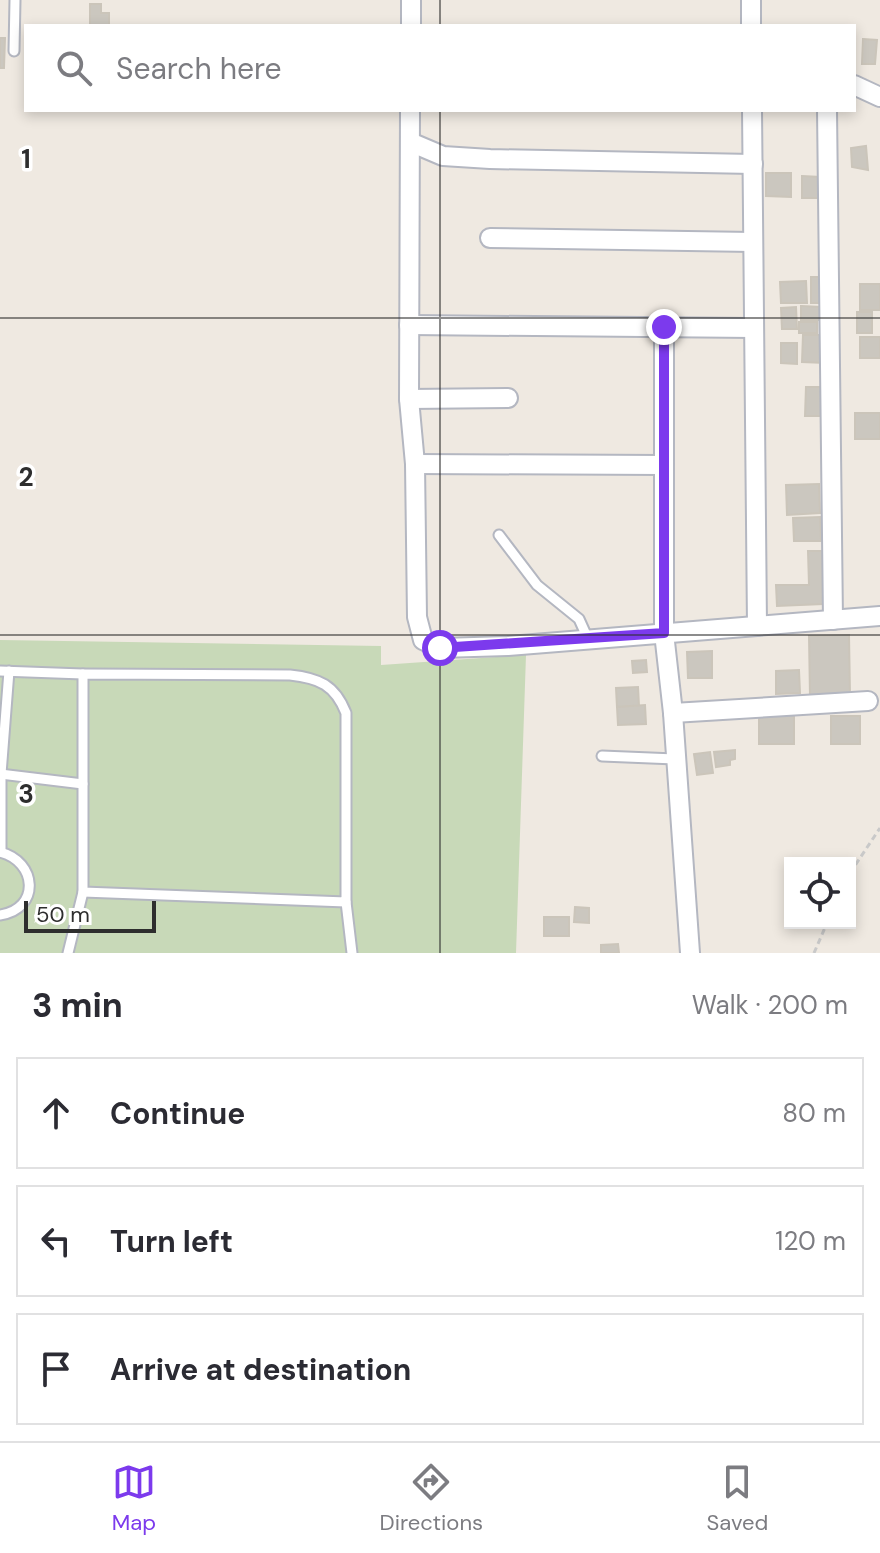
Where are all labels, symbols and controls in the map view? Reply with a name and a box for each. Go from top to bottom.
search box [24,24,856,112]
icon: search [52,46,96,90]
text: Search here [116,49,282,88]
text: 1 [21,142,31,176]
route end [646,309,682,345]
text: 2 [18,460,34,494]
route start [422,630,458,666]
text: 3 [18,777,34,811]
map controls [784,857,856,929]
button: locate [784,857,856,929]
scale bar [24,897,156,933]
text: 50 m [36,900,90,929]
text: 3 min [32,983,123,1028]
text: Walk · 200 m [692,988,848,1022]
icon: ahead [34,1091,78,1135]
text: Continue [110,1094,245,1133]
text: 80 m [782,1096,846,1130]
icon: left [34,1219,78,1263]
text: Turn left [110,1222,233,1261]
text: 120 m [775,1224,846,1258]
icon: arrive [34,1347,78,1391]
text: Arrive at destination [110,1350,411,1389]
tab: Map [112,1460,156,1537]
tab: Directions [380,1460,483,1537]
tab: Saved [707,1460,768,1537]

